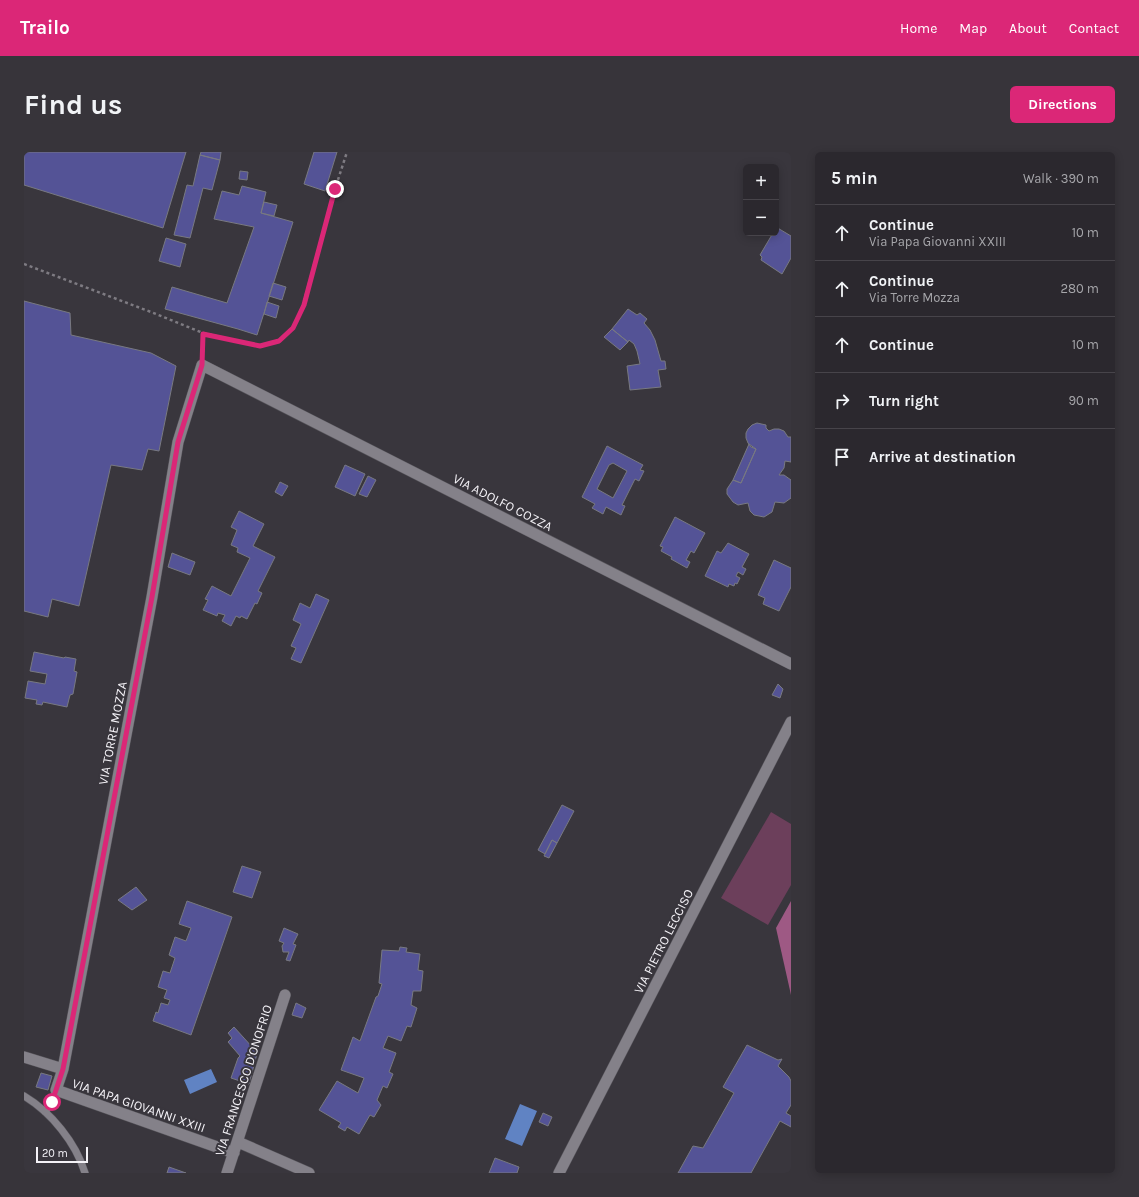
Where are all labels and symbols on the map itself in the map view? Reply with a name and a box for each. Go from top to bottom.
route end [326,180,344,198]
street label: VIA ADOLFO COZZA [451,471,555,534]
street label: VIA TORRE MOZZA [95,680,130,786]
street label: VIA PIETRO LECCISO [631,887,696,996]
street label: VIA FRANCESCO D'ONOFRIO [212,1003,275,1158]
street label: VIA PAPA GIOVANNI XXIII [70,1076,207,1135]
route start [43,1093,61,1111]
scale bar [36,1145,88,1164]

